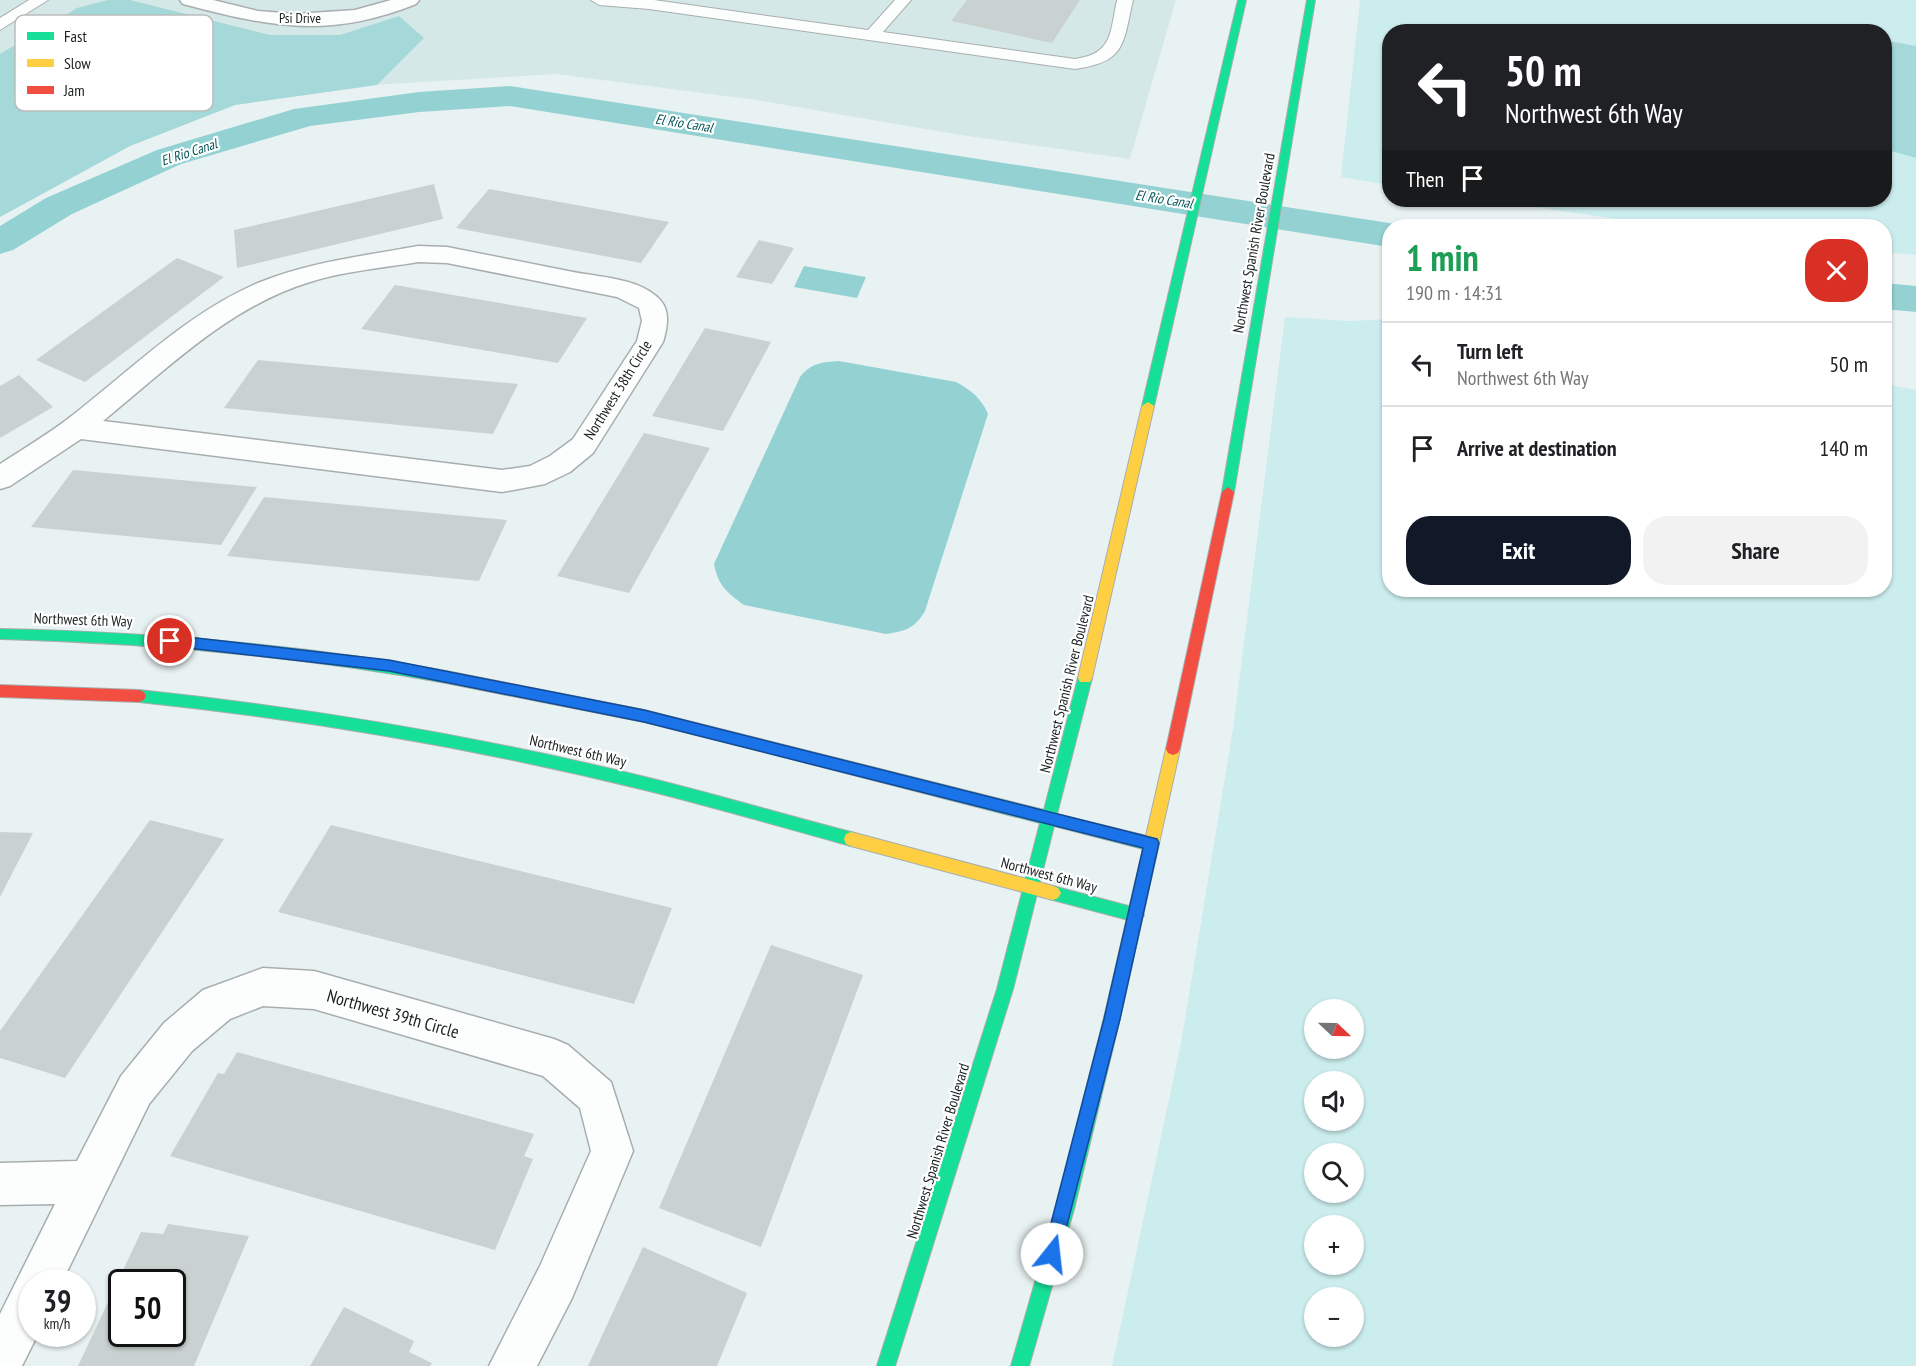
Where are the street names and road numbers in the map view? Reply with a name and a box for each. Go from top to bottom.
street label: Psi Drive [279,9,321,27]
street label: Northwest Spanish River Boulevard [1228,151,1279,334]
street label: Northwest 38th Circle [579,336,656,443]
street label: Northwest Spanish River Boulevard [1035,593,1098,775]
street label: Northwest 6th Way [33,608,133,631]
street label: Northwest 6th Way [528,730,629,771]
street label: Northwest 6th Way [999,853,1100,897]
street label: Northwest 39th Circle [324,984,462,1043]
street label: Northwest Spanish River Boulevard [902,1061,973,1241]

